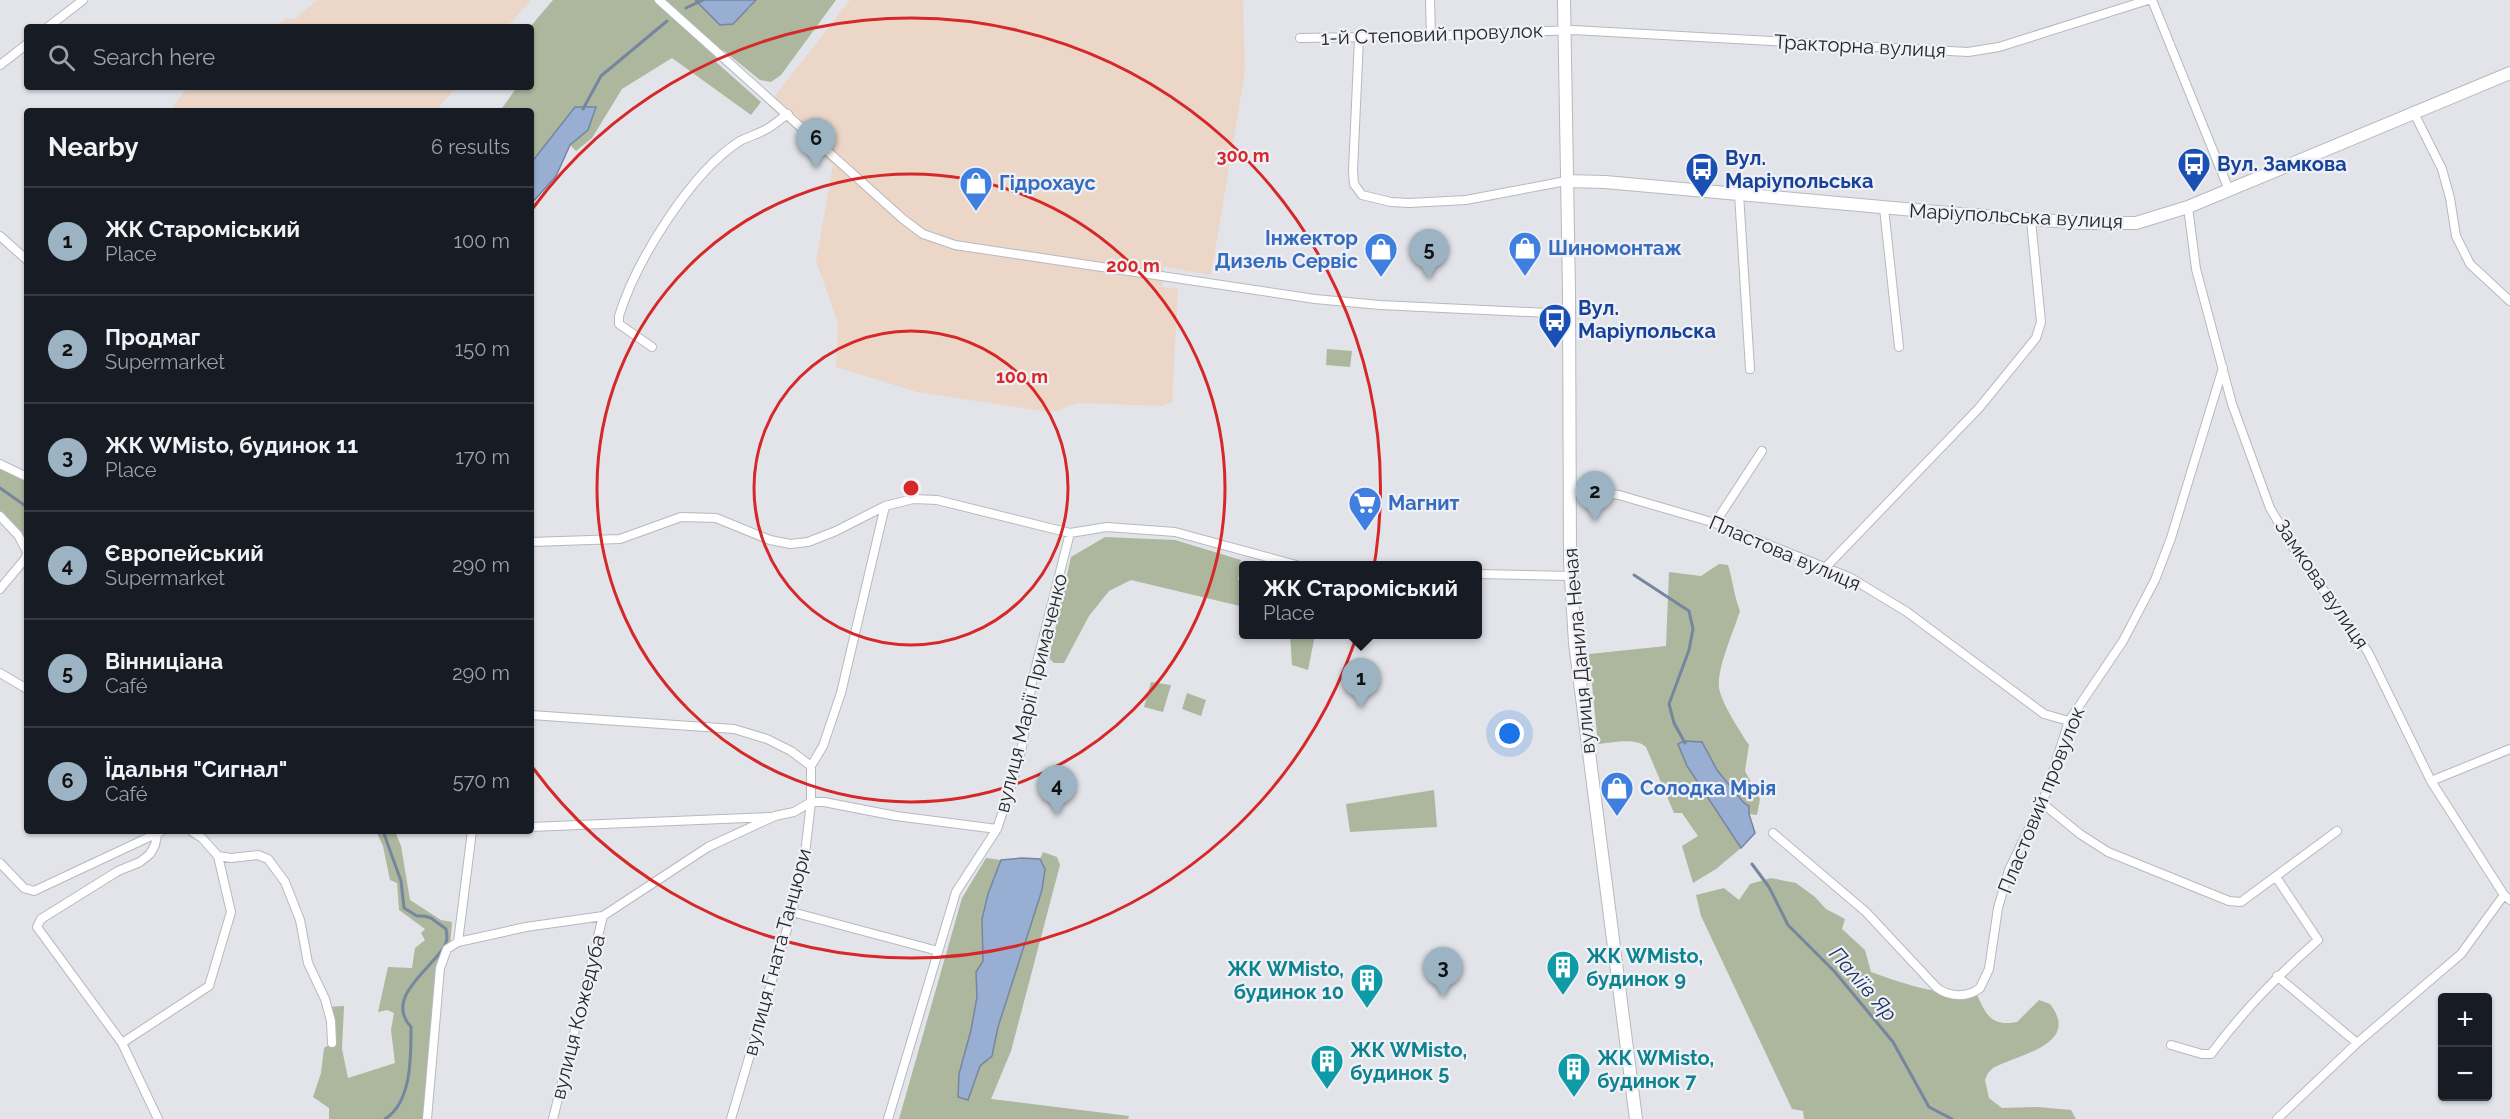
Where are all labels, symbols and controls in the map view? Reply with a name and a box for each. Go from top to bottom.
street label: 1-й Степовий провулок [1320,18,1544,50]
search box [24,24,534,90]
street label: Тракторна вулиця [1773,30,1947,62]
icon: search [45,41,78,74]
text: Search here [93,44,215,70]
pin: 6 [796,118,836,168]
text: Nearby [48,132,138,162]
text: 6 results [431,135,510,159]
text: 300 m [1216,145,1270,166]
place label: Вул. Маріупольська [1725,146,1874,193]
bus stop icon: Вул. Замкова [2176,146,2212,193]
bus stop icon: Вул. Маріупольська [1684,151,1720,198]
place label: Вул. Замкова [2217,152,2347,176]
shop icon: Гідрохаус [958,165,994,212]
place label: Гідрохаус [999,171,1096,195]
street label: Маріупольська вулиця [1908,198,2124,234]
text: ЖК Староміський [105,216,300,242]
place label: Інжектор Дизель Сервіс [1215,226,1358,273]
text: 1 [63,229,72,253]
text: 100 m [453,229,510,253]
pin: 5 [1410,230,1448,279]
shop icon: Шиномонтаж [1507,230,1543,277]
shop icon: Інжектор Дизель Сервіс [1363,231,1399,278]
place label: Шиномонтаж [1548,236,1682,260]
text: Place [105,242,156,266]
text: 200 m [1106,255,1160,276]
place label: Вул. Маріупольска [1578,296,1716,343]
bus stop icon: Вул. Маріупольска [1537,302,1573,349]
text: Продмаг [105,324,200,350]
text: 2 [62,337,73,361]
text: 150 m [455,337,510,361]
text: Supermarket [105,350,225,374]
text: 100 m [996,366,1048,387]
text: ЖК WMisto, будинок 11 [105,432,358,458]
text: 3 [62,445,73,469]
text: 170 m [455,445,510,469]
text: Place [105,458,156,482]
pin: 2 [1576,472,1614,521]
centre of rings [901,478,921,498]
supermarket icon: Магнит [1347,485,1383,532]
place label: Магнит [1388,491,1459,515]
street label: Пластова вулиця [1706,510,1864,596]
street label: Замкова вулиця [2270,515,2374,653]
text: Європейський [105,540,264,566]
street label: вулиця Данила Нечая [1558,547,1600,755]
text: 4 [62,553,73,577]
text: 290 m [452,553,510,577]
popup [1239,561,1482,639]
text: Supermarket [105,566,225,590]
street label: вулиця Марії Примаченко [990,571,1072,815]
text: ЖК Староміський [1263,575,1458,601]
text: Place [1263,601,1314,625]
text: Вінниціана [105,648,223,674]
pin: 1 [1342,658,1380,708]
text: 5 [62,661,73,685]
text: 290 m [452,661,510,685]
text: Café [105,674,148,698]
street label: Пластовий провулок [1993,703,2089,897]
your location [1495,719,1524,748]
text: Їдальня "Сигнал" [105,756,287,782]
pin: 4 [1038,766,1076,815]
text: 6 [61,769,74,793]
text: 570 m [453,769,510,793]
shop icon: Солодка Мрія [1599,770,1635,817]
place label: Солодка Мрія [1640,776,1776,800]
text: Café [105,782,148,806]
street label: вулиця Гната Танцюри [738,846,816,1058]
street label: вулиця Кожедуба [546,932,610,1102]
water label: Паліїв Яр [1824,941,1903,1026]
place label: ЖК WMisto, будинок 9 [1586,944,1703,991]
pin: 3 [1424,948,1462,997]
building icon: ЖК WMisto, будинок 9 [1545,949,1581,996]
place label: ЖК WMisto, будинок 10 [1227,957,1344,1004]
building icon: ЖК WMisto, будинок 10 [1349,962,1385,1009]
map controls [2438,993,2492,1101]
button: + [2438,993,2492,1047]
place label: ЖК WMisto, будинок 5 [1350,1038,1467,1085]
building icon: ЖК WMisto, будинок 5 [1309,1043,1345,1090]
place label: ЖК WMisto, будинок 7 [1597,1046,1714,1093]
button: − [2438,1047,2492,1101]
building icon: ЖК WMisto, будинок 7 [1556,1051,1592,1098]

